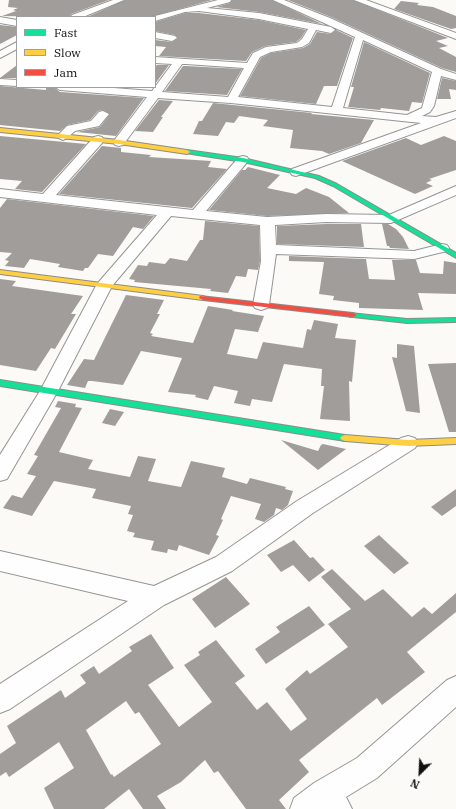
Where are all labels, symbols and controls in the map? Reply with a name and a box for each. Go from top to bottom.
legend [16,16,156,88]
text: Fast [54,25,78,40]
text: Slow [54,45,81,60]
text: Jam [54,65,77,80]
north arrow [400,753,440,793]
text: N [408,776,422,792]

